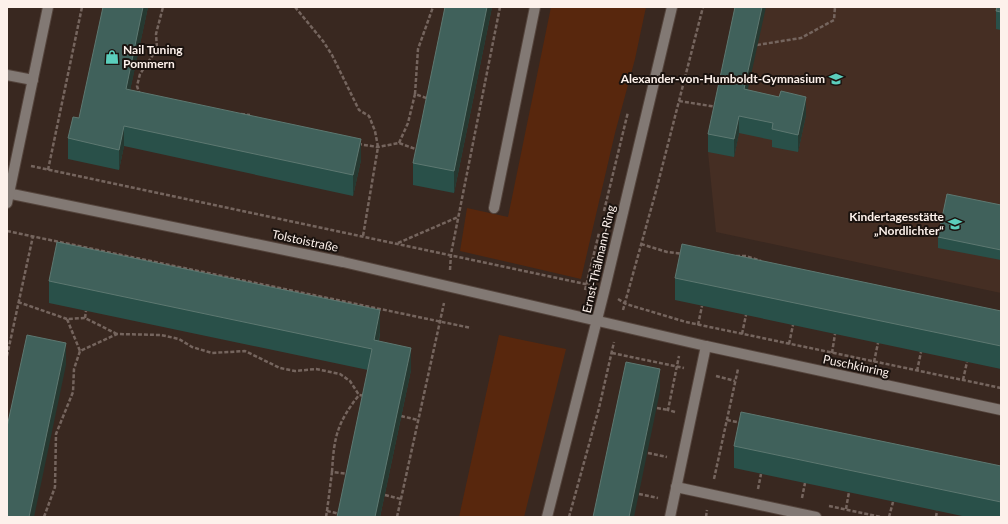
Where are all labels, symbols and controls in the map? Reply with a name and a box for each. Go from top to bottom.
place label: Nail Tuning Pommern [123,42,183,71]
shop icon: Nail Tuning Pommern [104,49,120,65]
place label: Alexander-von-Humboldt-Gymnasium [620,71,825,86]
school or university icon: Alexander-von-Humboldt-Gymnasium [828,71,844,87]
street label: Ernst-Thälmann-Ring [579,203,618,314]
place label: Kindertagesstätte „Nordlichter“ [849,209,945,238]
school or university icon: Kindertagesstätte „Nordlichter“ [947,216,963,232]
street label: Tolstoistraße [271,226,340,255]
street label: Puschkinring [822,351,891,380]

